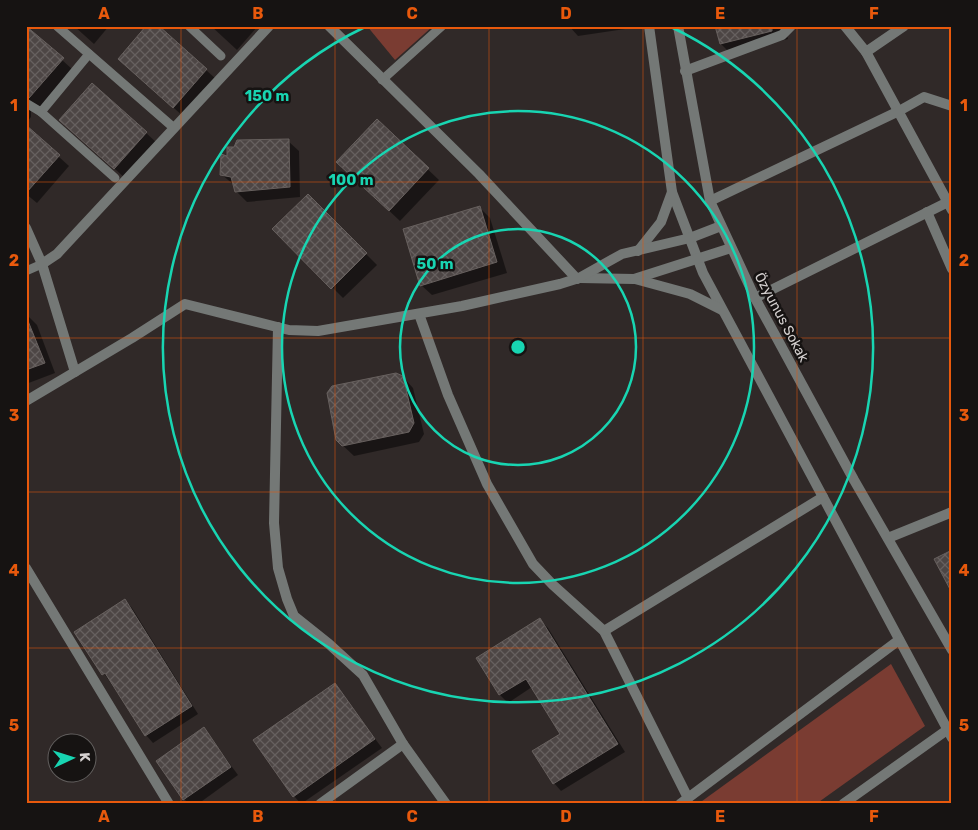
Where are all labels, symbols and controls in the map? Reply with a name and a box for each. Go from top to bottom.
text: A [98,4,110,23]
text: B [252,4,264,23]
text: C [406,4,418,23]
text: D [560,4,572,23]
text: E [715,4,725,23]
text: F [869,4,879,23]
text: 150 m [245,87,289,105]
text: 1 [10,96,18,115]
text: 1 [960,96,968,115]
text: 100 m [329,171,373,189]
text: 2 [9,251,19,270]
text: 2 [959,251,969,270]
text: 50 m [417,255,453,273]
street label: Özyunus Sokak [751,270,813,366]
centre of rings [509,338,527,356]
text: 3 [9,406,19,425]
text: 3 [959,406,969,425]
text: 4 [9,561,20,580]
text: 4 [959,561,970,580]
text: 5 [9,716,19,735]
text: 5 [959,716,969,735]
north arrow [48,732,98,782]
text: K [76,752,93,763]
text: A [98,807,110,826]
text: B [252,807,264,826]
text: C [406,807,418,826]
text: D [560,807,572,826]
text: E [715,807,725,826]
text: F [869,807,879,826]

